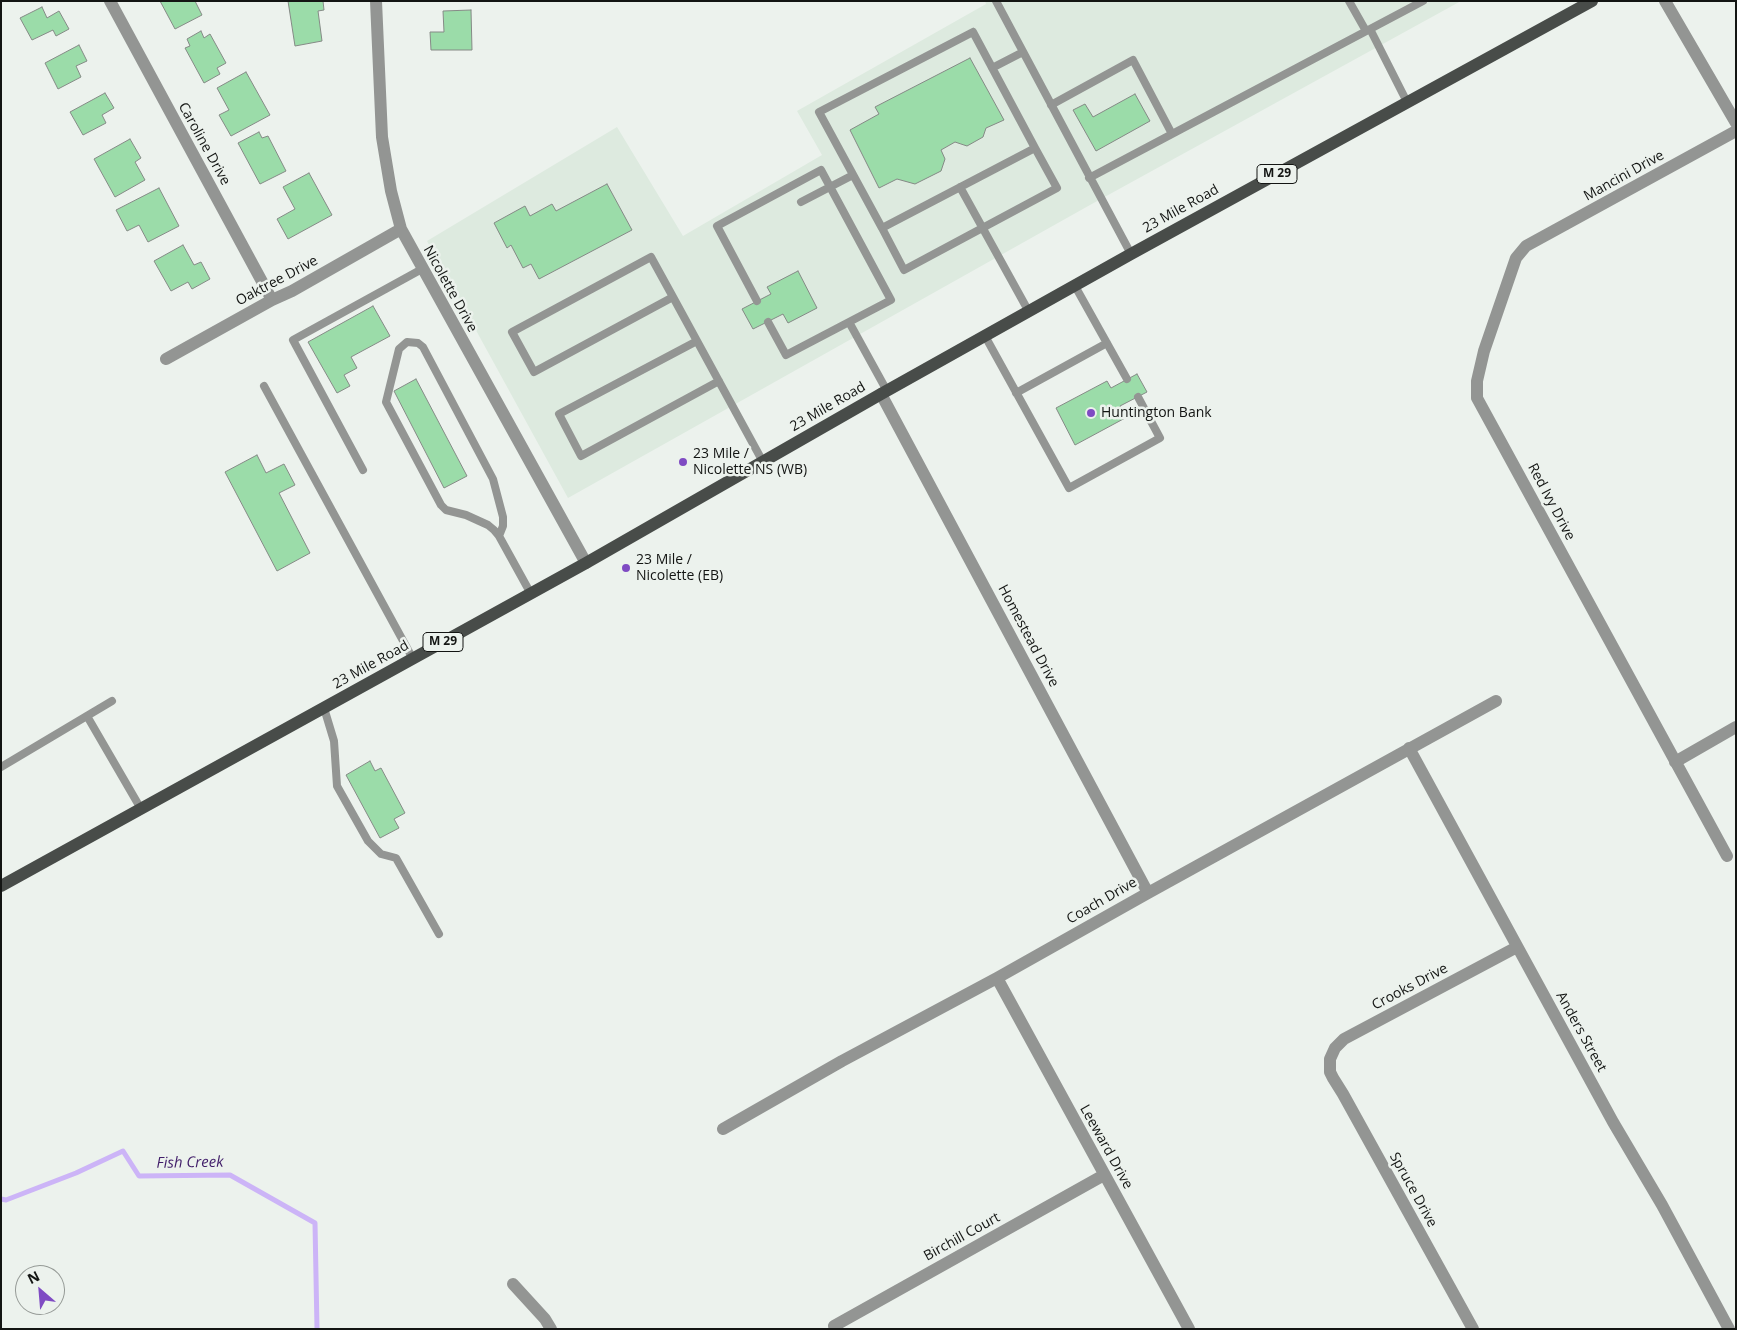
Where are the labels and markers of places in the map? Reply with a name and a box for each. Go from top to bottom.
place label: Huntington Bank [1101,405,1212,421]
marker: Huntington Bank [1085,407,1097,419]
place label: 23 Mile / Nicolette NS (WB) [693,446,807,478]
marker: 23 Mile / Nicolette NS (WB) [677,456,689,468]
place label: 23 Mile / Nicolette (EB) [636,552,723,584]
marker: 23 Mile / Nicolette (EB) [620,562,632,574]

